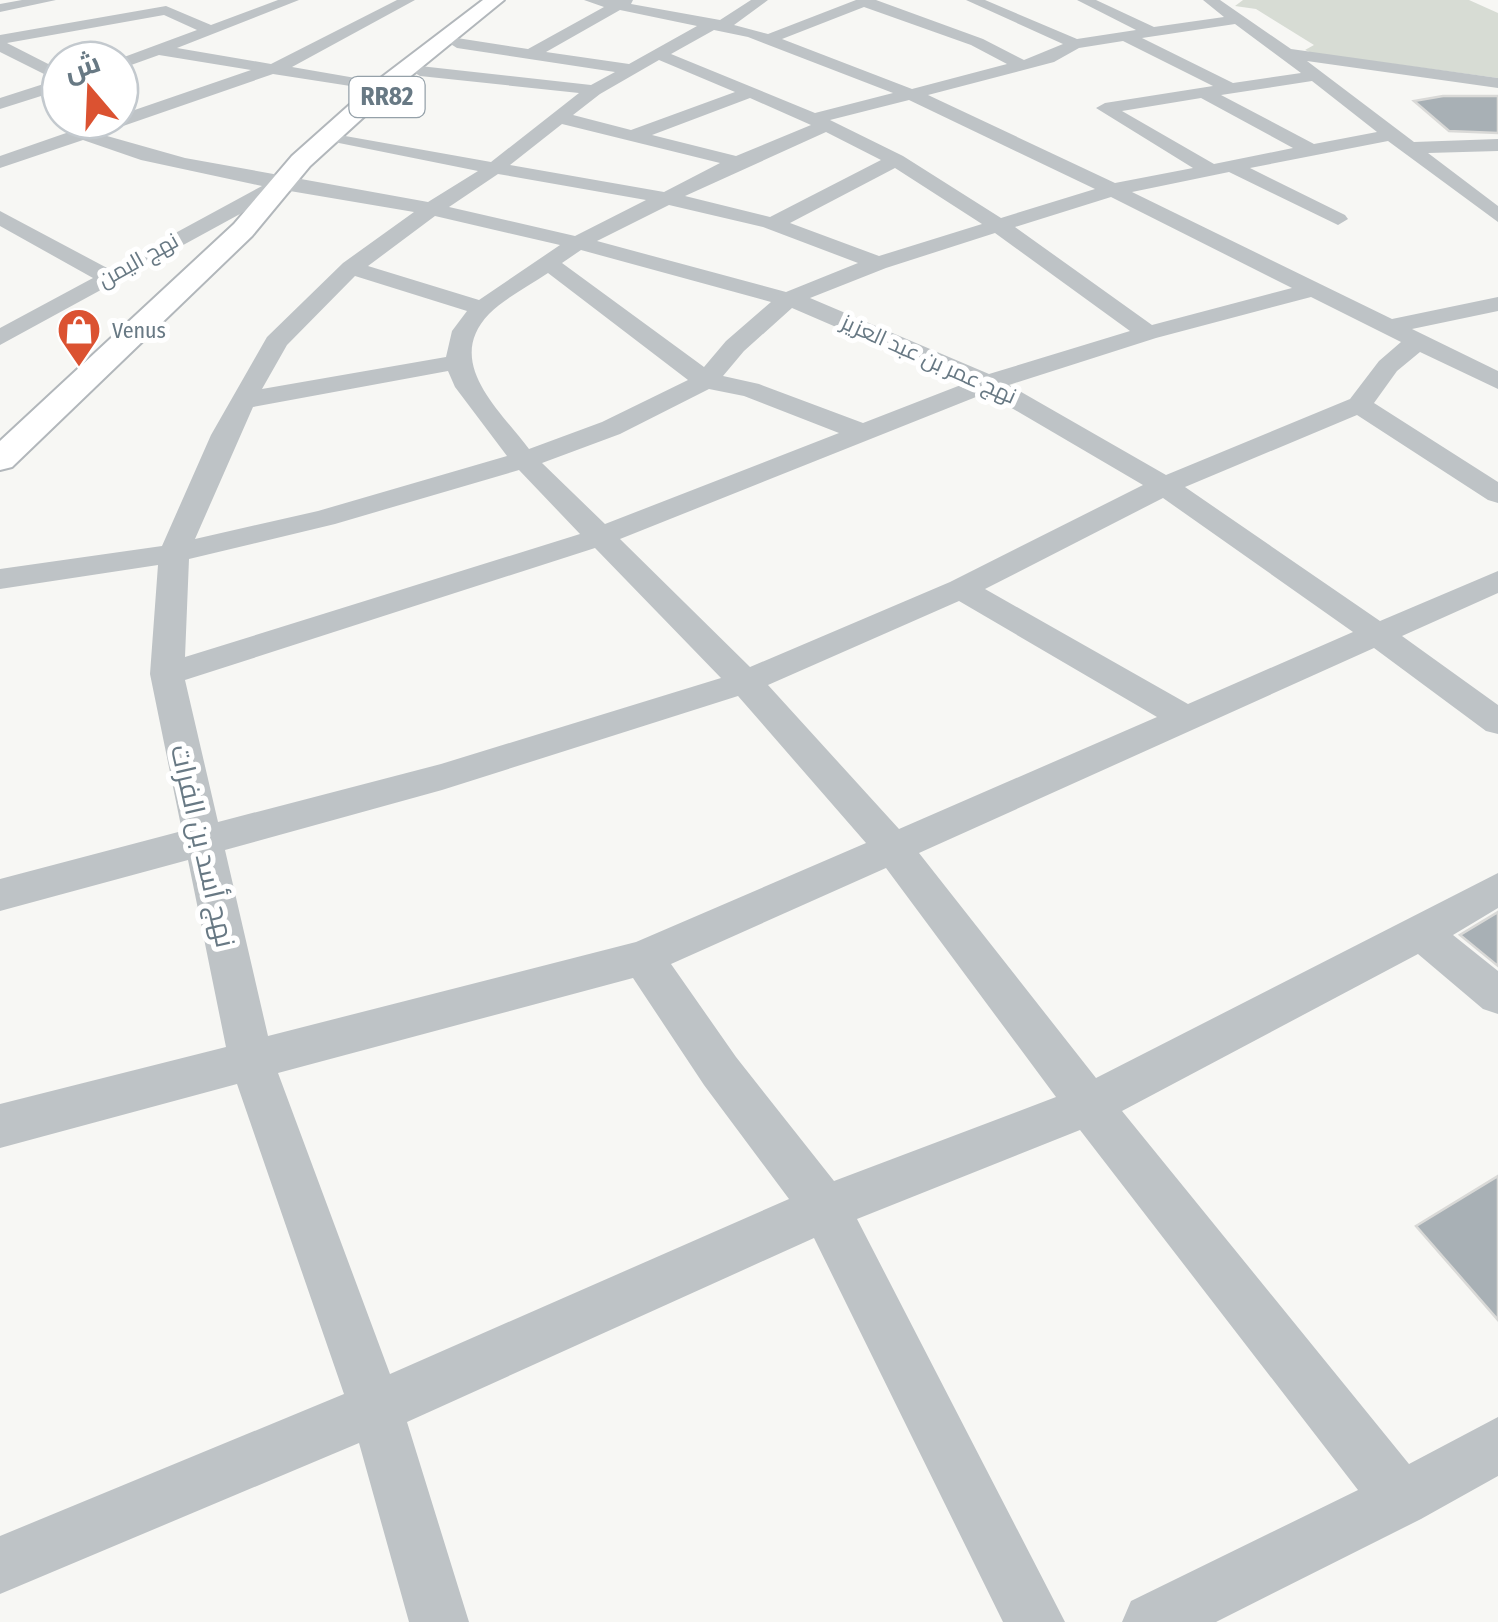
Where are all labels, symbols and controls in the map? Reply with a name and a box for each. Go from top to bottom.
north arrow [40,40,140,140]
text: ش [60,45,104,88]
road number: RR82 [350,77,424,117]
street label: نهج اليمن [93,227,184,294]
shop icon: Venus [56,307,102,368]
street label: نهج عمر بن عبد العزيز [835,307,1021,411]
place label: Venus [112,317,166,344]
street label: نهج أسد بن الفرات [162,741,243,951]

